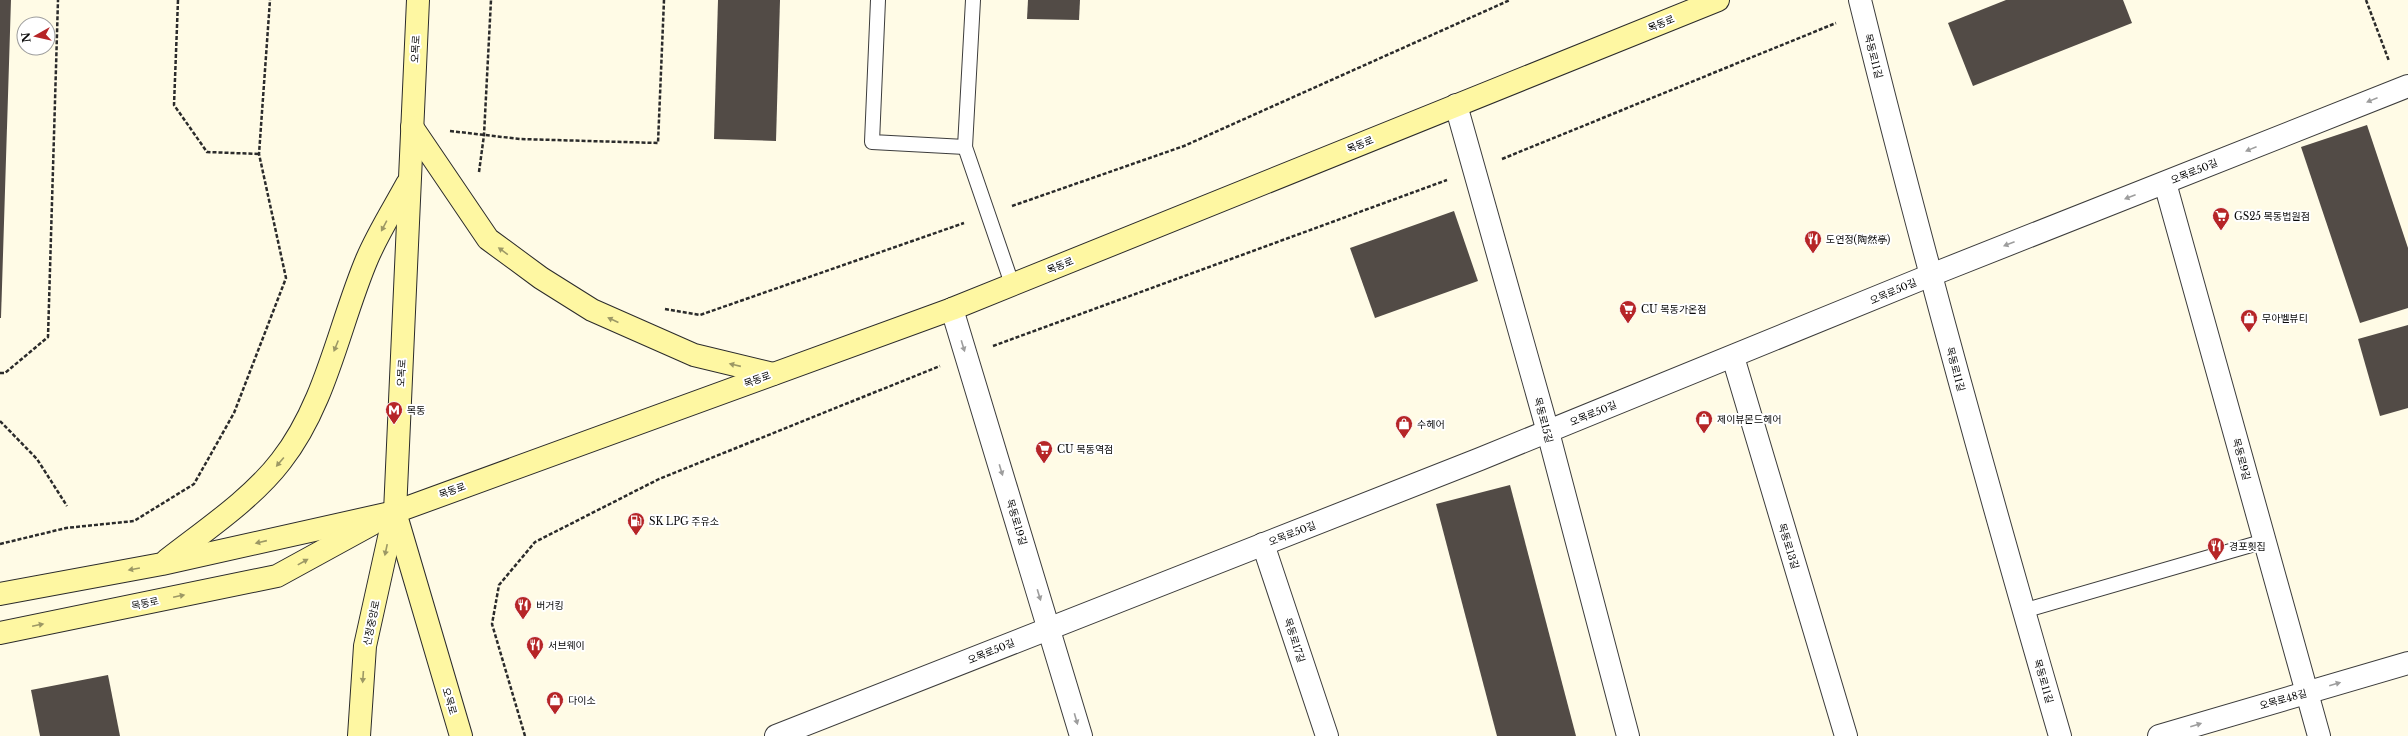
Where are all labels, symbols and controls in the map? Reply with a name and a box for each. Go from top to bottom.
street label: 목동로 [1646,12,1676,35]
north arrow [16,16,56,56]
text: N [18,31,34,43]
street label: 목동로11길 [1862,32,1885,80]
street label: 오목로 [408,35,423,63]
one-way arrow [2365,98,2377,104]
street label: 목동로 [1345,133,1375,156]
one-way arrow [2245,146,2257,152]
street label: 오목로50길 [2169,156,2220,187]
one-way arrow [2124,194,2136,200]
supermarket icon: GS25 목동법원점 [2211,206,2231,231]
place label: GS25 목동법원점 [2234,210,2310,223]
one-way arrow [381,220,388,232]
restaurant icon: 도연정(陶然亭) [1803,229,1823,254]
place label: 도연정(陶然亭) [1826,233,1890,246]
one-way arrow [2003,242,2015,248]
one-way arrow [498,246,509,255]
street label: 목동로 [1045,254,1075,277]
street label: 오목로50길 [1868,276,1919,307]
supermarket icon: CU 목동가온점 [1618,299,1638,324]
place label: CU 목동가온점 [1641,303,1707,316]
shop icon: 무아벨뷰티 [2239,308,2259,333]
place label: 무아벨뷰티 [2262,312,2308,325]
one-way arrow [607,317,619,323]
one-way arrow [960,340,966,352]
one-way arrow [333,341,339,353]
street label: 목동로11길 [1943,345,1968,393]
street label: 오목로 [394,359,409,387]
one-way arrow [728,361,741,367]
street label: 목동로 [742,369,772,390]
street label: 목동로15길 [1531,396,1556,444]
street label: 오목로50길 [1568,398,1619,429]
metro station icon: 목동 [384,400,404,425]
place label: 목동 [407,404,425,417]
shop icon: 제이뷰몬드헤어 [1694,409,1714,434]
place label: 제이뷰몬드헤어 [1717,413,1781,426]
shop icon: 수헤어 [1394,414,1414,439]
place label: 수헤어 [1417,418,1445,431]
street label: 목동로9길 [2230,437,2253,482]
supermarket icon: CU 목동역점 [1034,439,1054,464]
place label: CU 목동역점 [1057,443,1113,456]
one-way arrow [275,457,284,468]
one-way arrow [998,465,1004,477]
street label: 목동로 [437,480,467,501]
street label: 목동로19길 [1003,497,1030,547]
fuel station icon: SK LPG 주유소 [626,511,646,536]
place label: SK LPG 주유소 [649,515,719,528]
street label: 오목로50길 [1267,519,1318,548]
street label: 목동로13길 [1775,522,1802,571]
restaurant icon: 경포횟집 [2206,536,2226,561]
one-way arrow [255,539,267,545]
place label: 경포횟집 [2229,540,2266,553]
one-way arrow [383,544,389,556]
one-way arrow [298,558,309,565]
one-way arrow [128,566,140,572]
one-way arrow [1036,589,1042,601]
one-way arrow [173,593,185,599]
street label: 목동로 [130,594,160,613]
restaurant icon: 버거킹 [513,595,533,620]
street label: 신정중앙로 [360,599,383,647]
place label: 버거킹 [536,599,564,612]
street label: 목동로17길 [1281,616,1308,664]
one-way arrow [32,622,44,628]
restaurant icon: 서브웨이 [525,635,545,660]
street label: 오목로50길 [966,636,1017,667]
place label: 서브웨이 [548,639,585,652]
street label: 목동로11길 [2031,657,2056,705]
one-way arrow [359,671,366,683]
one-way arrow [2329,681,2341,687]
street label: 오목로 [439,686,460,716]
street label: 오목로48길 [2258,687,2308,712]
shop icon: 다이소 [545,690,565,715]
place label: 다이소 [568,694,596,707]
one-way arrow [1073,713,1079,725]
one-way arrow [2191,722,2203,728]

